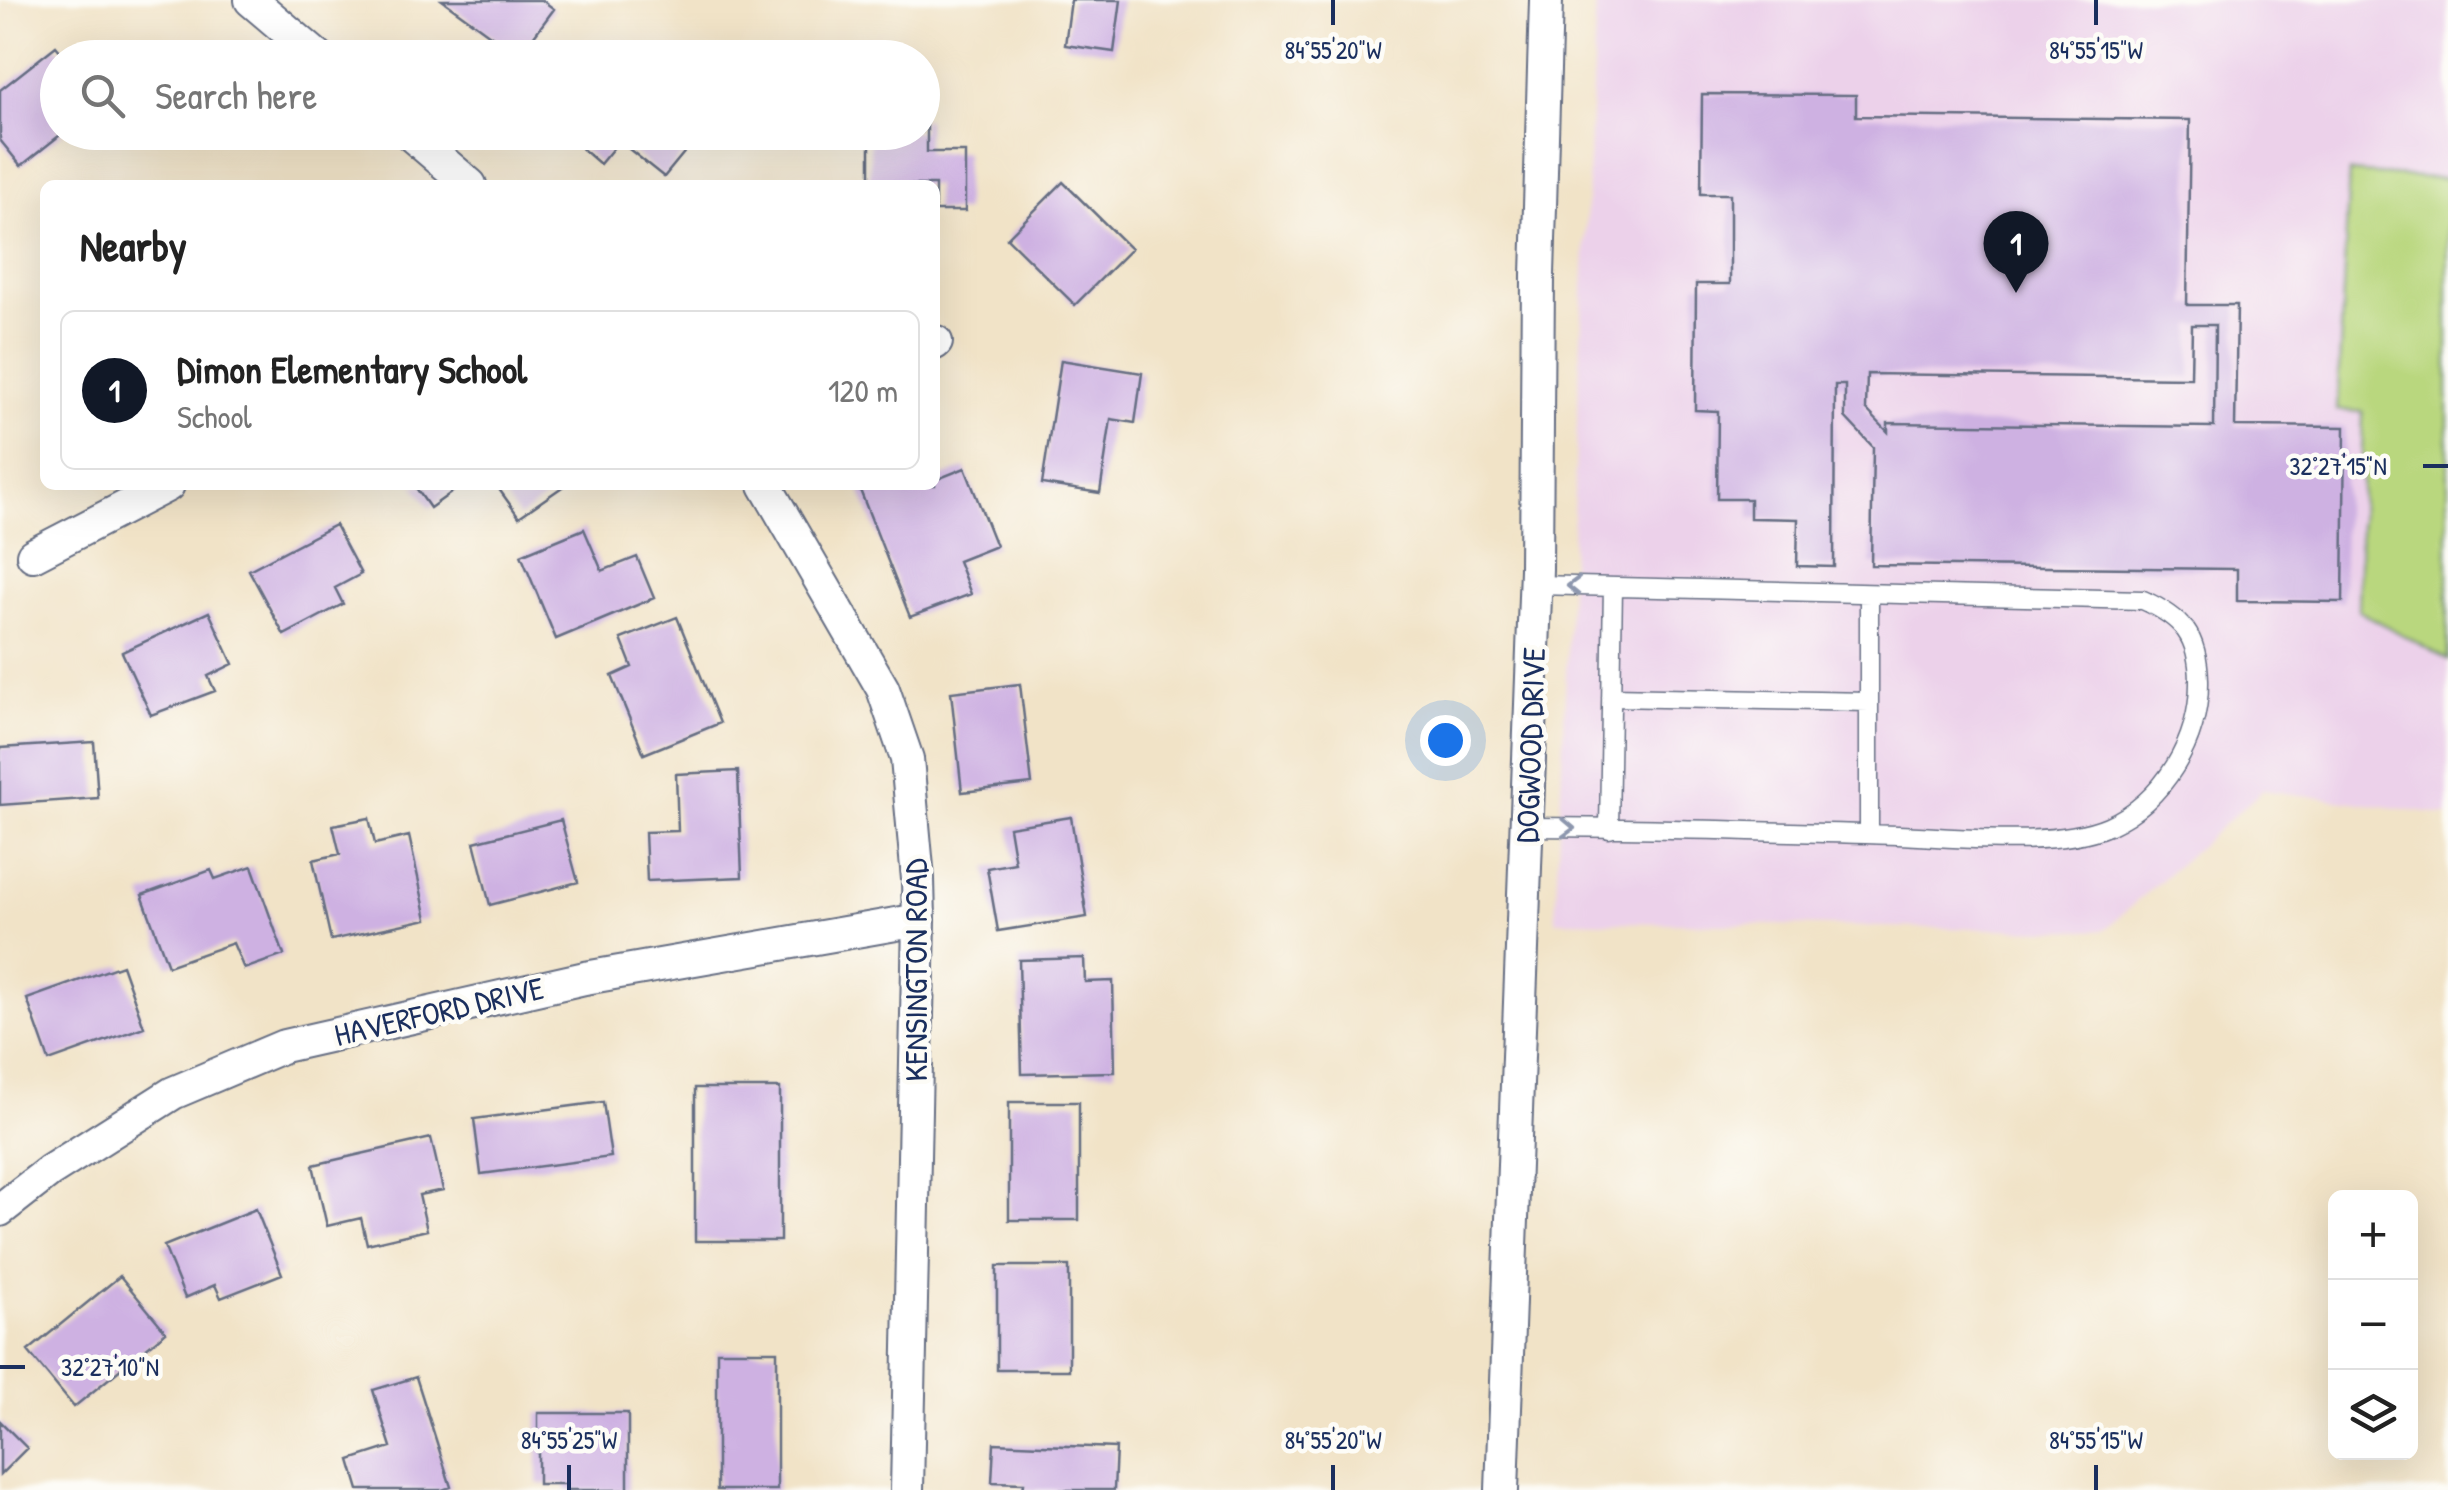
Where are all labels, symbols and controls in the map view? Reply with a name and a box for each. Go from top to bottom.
text: 84°55'20"W [1284,33,1382,67]
text: 84°55'15"W [2049,33,2144,67]
search box [40,40,940,150]
icon: search [75,68,130,123]
text: Search here [155,69,317,121]
pin: 1 [1984,210,2048,293]
text: Nearby [80,217,187,274]
text: Dimon Elementary School [177,343,527,395]
text: 1 [109,369,120,412]
text: 120 m [828,369,898,412]
text: School [177,395,252,438]
text: 32°27'15"N [2289,449,2387,483]
one-way arrow [1566,575,1582,597]
street label: DOGWOOD DRIVE [1505,647,1555,843]
your location [1420,715,1471,766]
one-way arrow [1560,817,1576,838]
street label: KENSINGTON ROAD [894,859,937,1081]
street label: HAVERFORD DRIVE [330,966,548,1056]
map controls [2328,1190,2418,1460]
button: + [2328,1190,2418,1280]
button: − [2328,1280,2418,1370]
text: 32°27'10"N [61,1350,159,1384]
button: layers [2328,1370,2418,1460]
text: 84°55'25"W [521,1423,618,1457]
text: 84°55'20"W [1284,1423,1382,1457]
text: 84°55'15"W [2049,1423,2144,1457]

